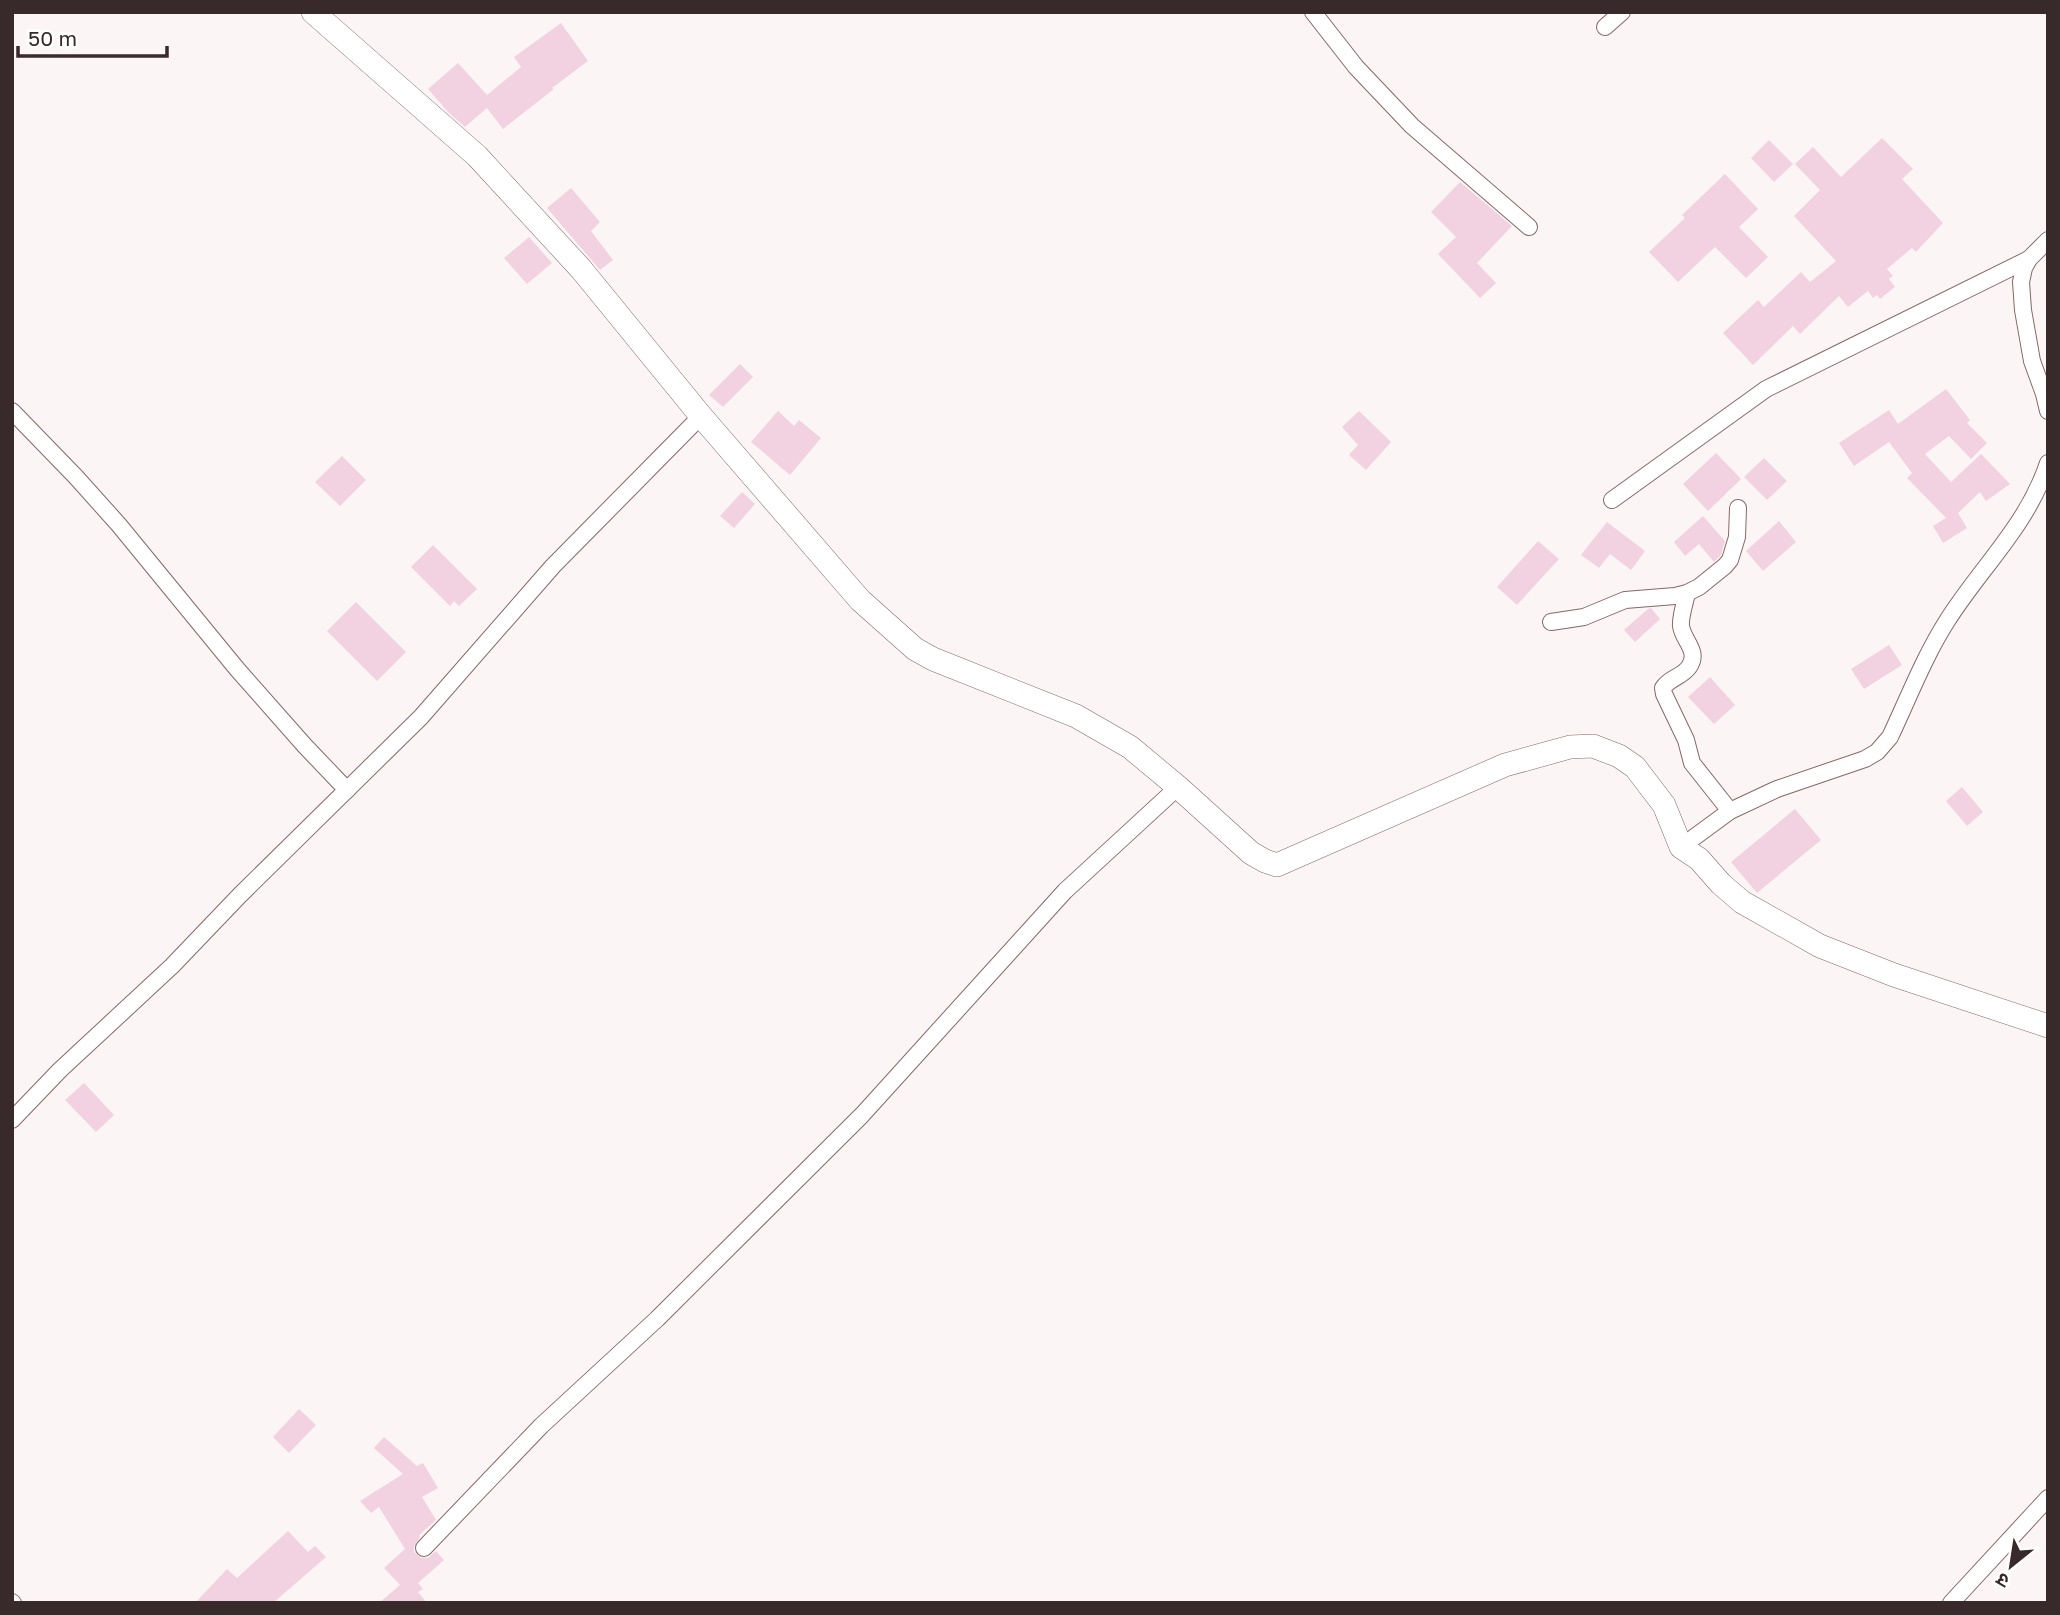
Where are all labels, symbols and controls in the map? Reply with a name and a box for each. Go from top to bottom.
scale bar [18,14,166,58]
text: 50 m [28,25,77,51]
north arrow [1976,1531,2046,1601]
text: उ [1991,1568,2013,1594]

